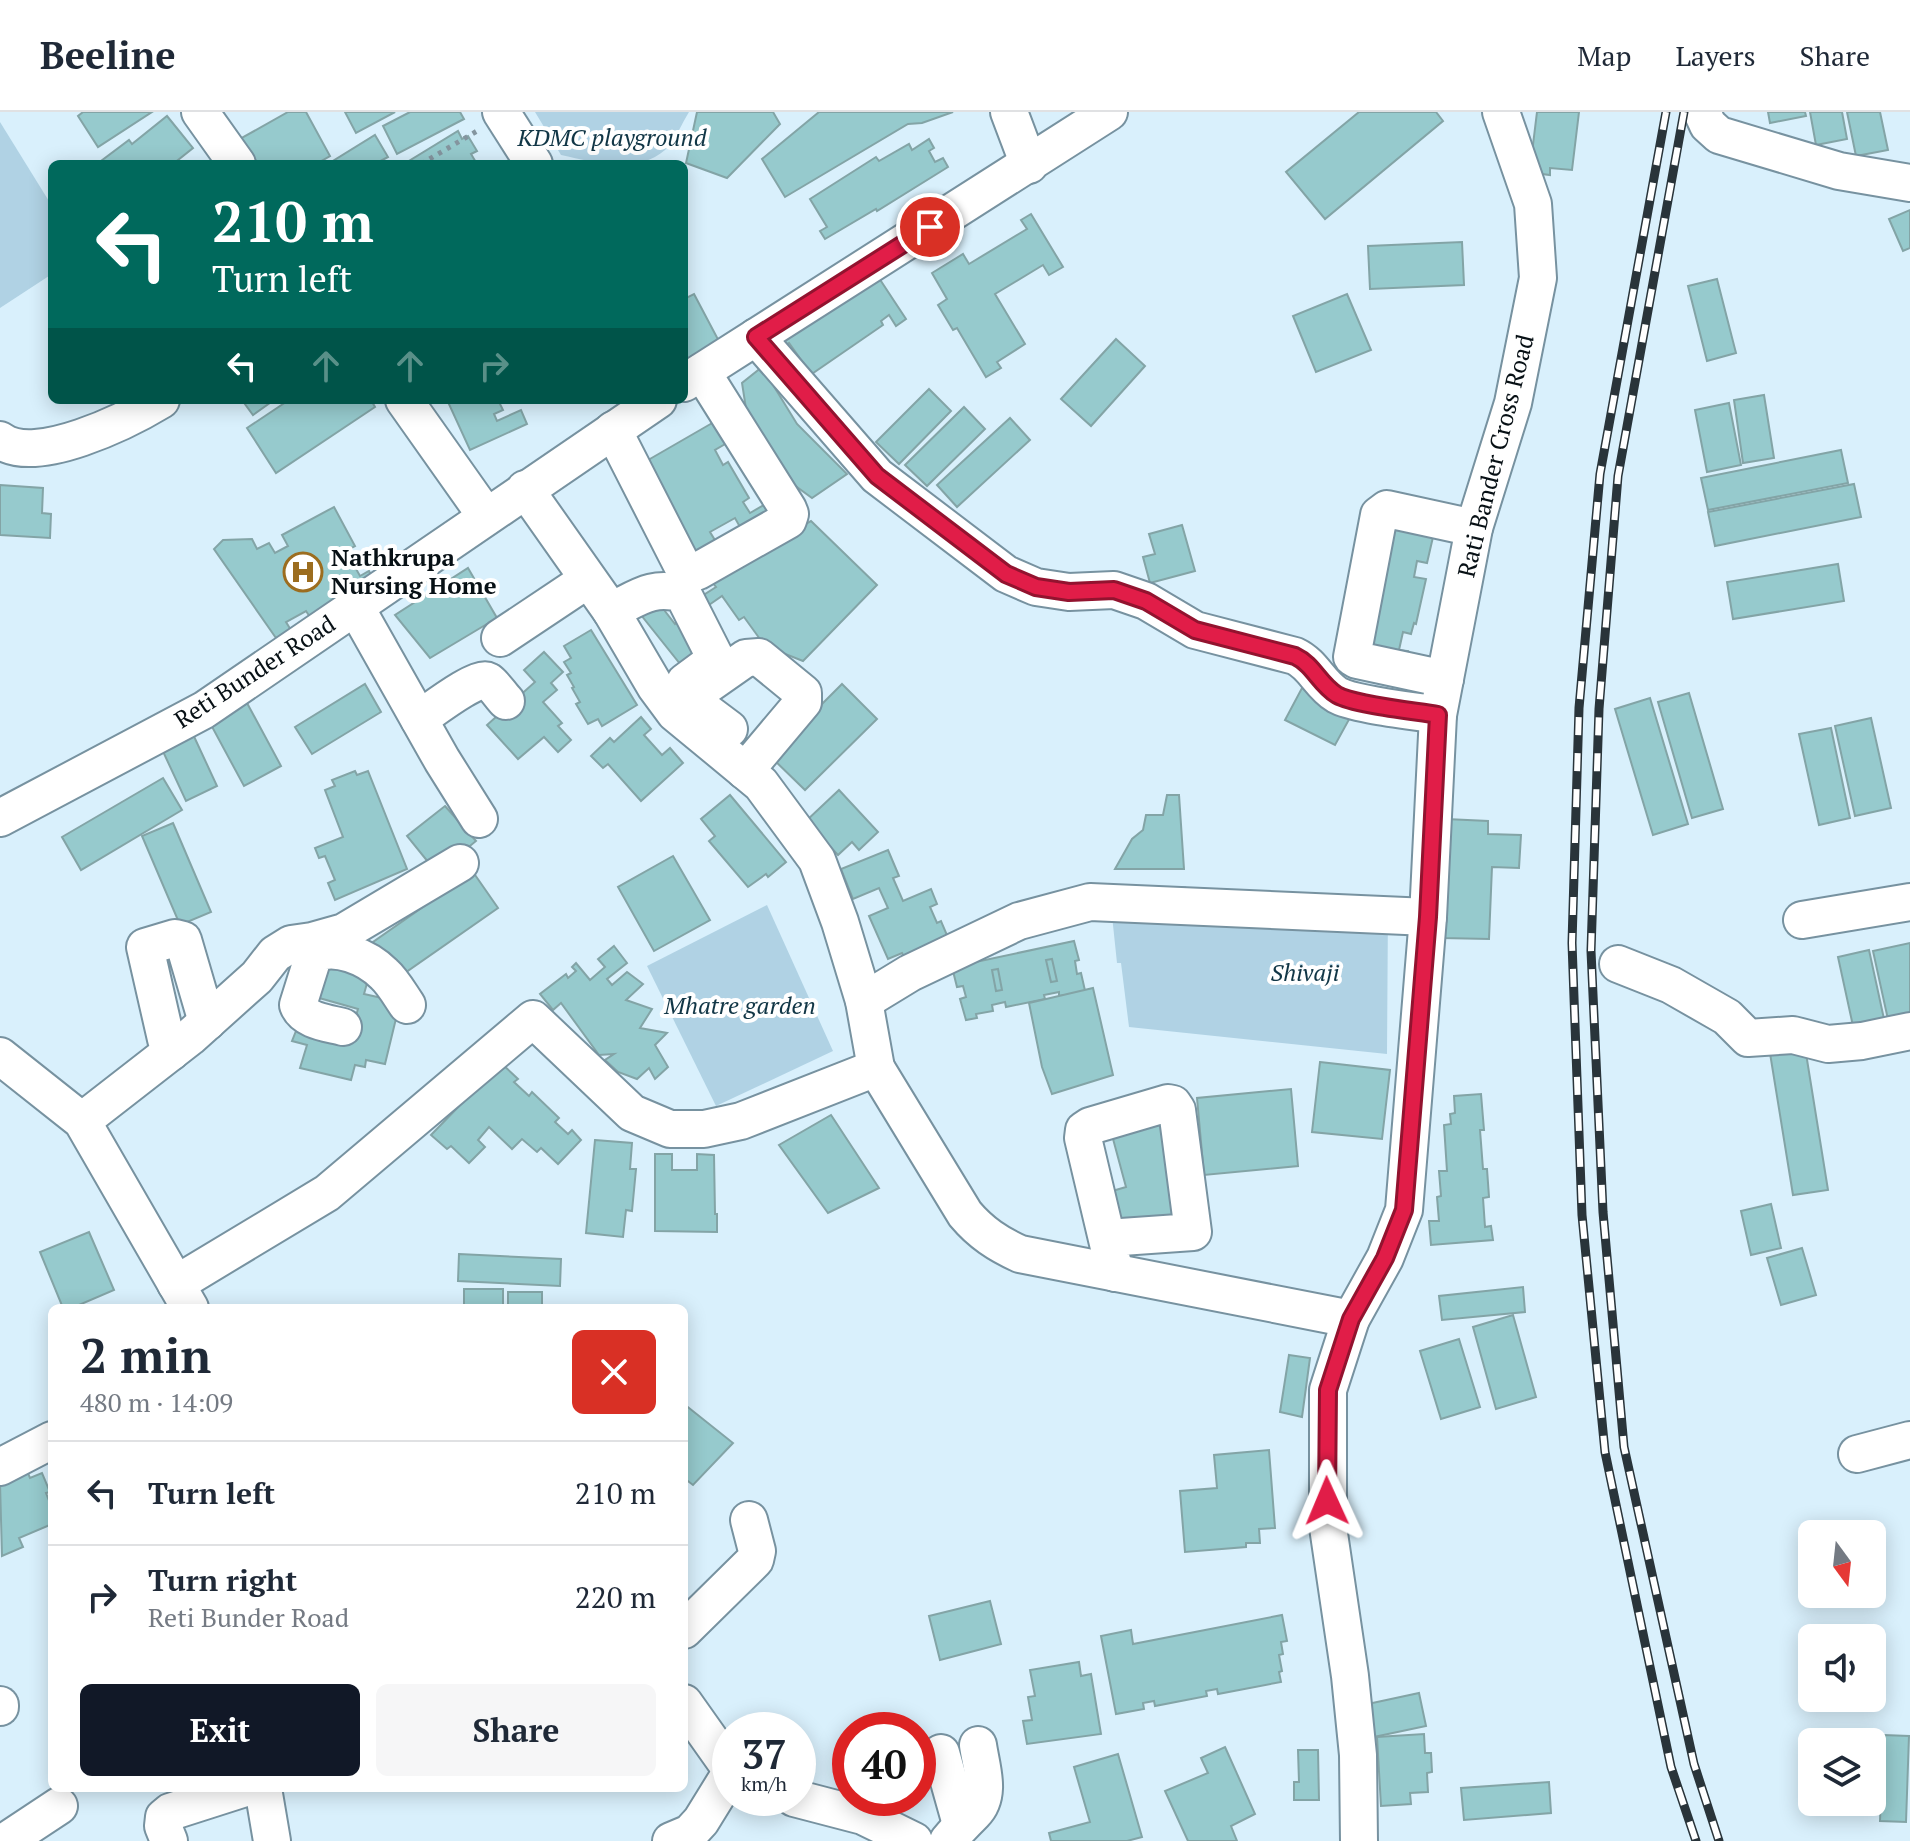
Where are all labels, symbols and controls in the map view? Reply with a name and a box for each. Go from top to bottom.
text: Beeline [40,30,176,80]
text: Map [1577,37,1631,74]
text: Layers [1675,37,1756,74]
text: Share [1800,37,1870,74]
park label: KDMC playground [516,121,708,153]
text: 210 m [212,184,374,258]
icon: left [80,192,184,296]
pin [896,193,964,261]
icon: arrive [908,205,952,249]
text: Turn left [212,255,352,302]
street label: Rati Bander Cross Road [1449,331,1541,580]
icon: left [220,344,264,388]
icon: ahead [304,344,348,388]
icon: ahead [388,344,432,388]
icon: right [472,344,516,388]
place label: Nathkrupa Nursing Home [331,541,497,601]
hospital icon: Nathkrupa Nursing Home [282,551,324,593]
street label: Reti Bunder Road [168,607,341,735]
park label: Shivaji [1271,956,1340,988]
park label: Mhatre garden [663,989,816,1021]
text: 2 min [80,1323,211,1387]
button: close [572,1330,656,1414]
text: 480 m · 14:09 [80,1385,233,1419]
position arrow [1285,1459,1369,1543]
icon: left [80,1471,124,1515]
text: Turn left [148,1473,275,1513]
text: 210 m [575,1473,656,1513]
north arrow [1798,1520,1886,1608]
map controls [1798,1520,1886,1816]
text: Turn right [148,1560,297,1600]
icon: right [80,1575,124,1619]
text: 220 m [575,1577,656,1617]
text: Reti Bunder Road [148,1600,349,1634]
button: sound [1798,1624,1886,1712]
button: Exit [80,1684,360,1776]
button: Share [376,1684,656,1776]
speed limit sign: 40 [832,1712,936,1816]
text: 37 [741,1727,787,1780]
button: layers [1798,1728,1886,1816]
text: km/h [741,1770,787,1797]

